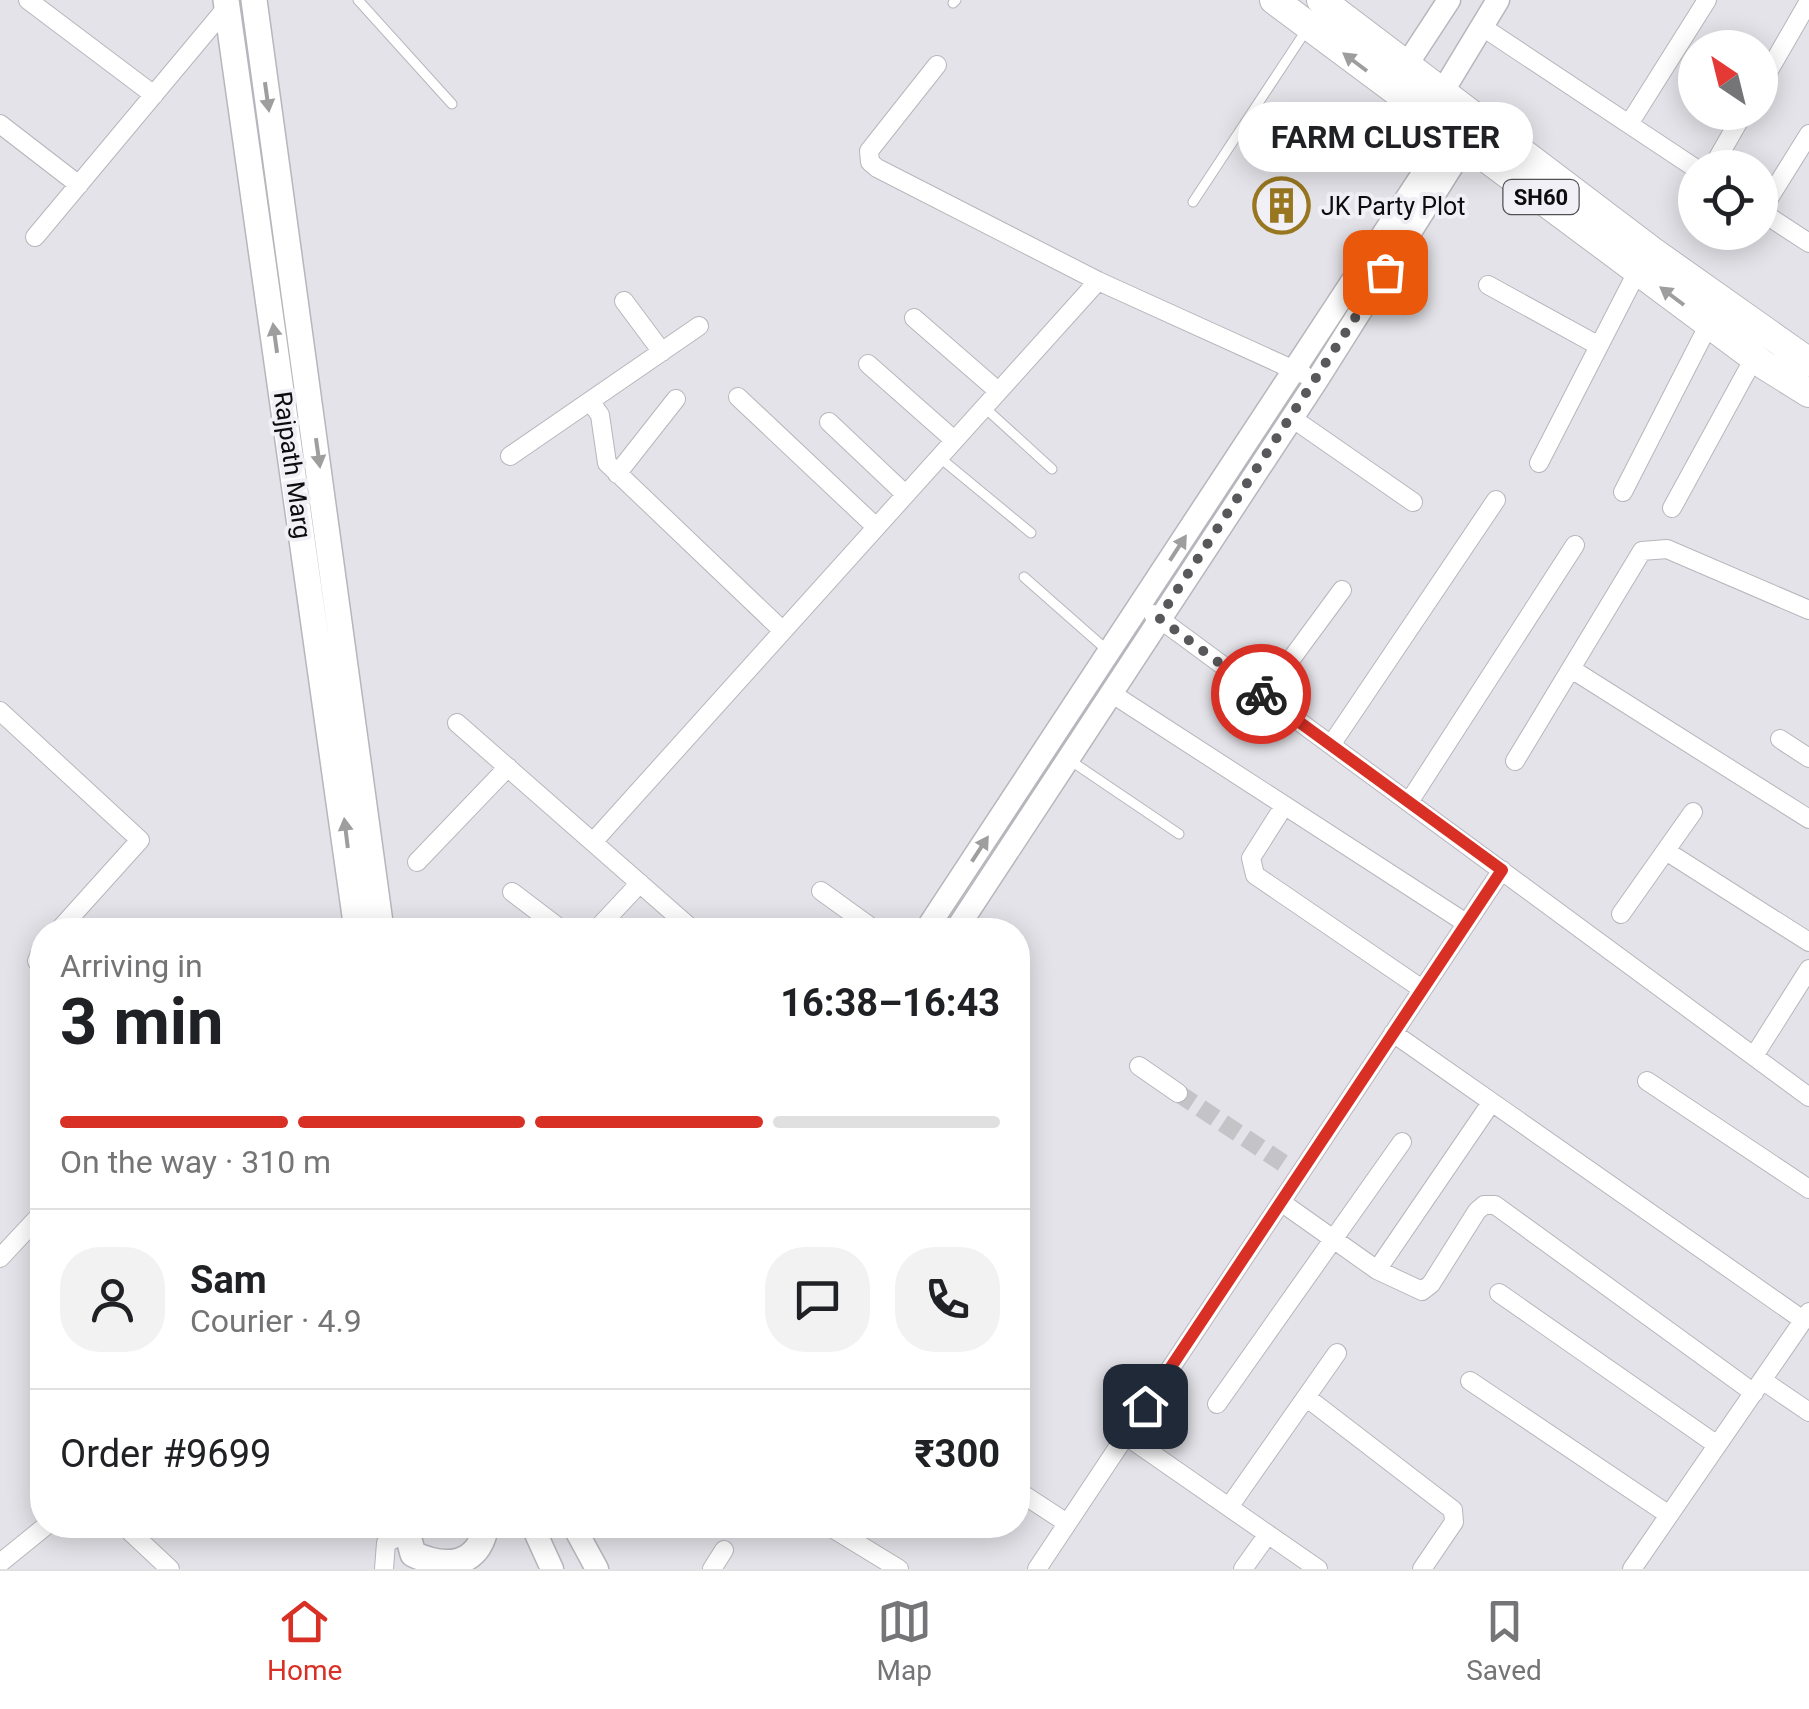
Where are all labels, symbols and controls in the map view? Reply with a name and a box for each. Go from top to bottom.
north arrow [1678,30,1778,130]
map controls [1678,30,1778,250]
one-way arrow [1342,52,1368,72]
one-way arrow [260,81,276,113]
callout: FARM CLUSTER [1238,102,1532,172]
text: FARM CLUSTER [1271,118,1500,156]
button: locate [1678,150,1778,250]
building icon: JK Party Plot [1252,176,1312,236]
road number: SH60 [1504,180,1578,214]
place label: JK Party Plot [1321,192,1466,221]
pin [1343,230,1428,315]
icon: bag [1358,245,1413,300]
one-way arrow [1659,287,1685,307]
one-way arrow [267,322,283,354]
street label: Rajpath Marg [268,390,317,541]
one-way arrow [310,438,326,469]
one-way arrow [1168,534,1186,561]
courier [1211,644,1311,744]
icon: bike [1234,667,1289,722]
one-way arrow [338,817,354,849]
one-way arrow [970,835,989,862]
text: Arriving in [60,947,203,985]
text: 16:38–16:43 [780,981,1000,1025]
text: 3 min [60,984,223,1060]
text: On the way · 310 m [60,1143,331,1181]
button: person [60,1247,165,1352]
button: chat [765,1247,870,1352]
button: phone [895,1247,1000,1352]
text: Sam [190,1258,267,1302]
text: Courier · 4.9 [190,1302,362,1340]
pin [1103,1364,1188,1449]
icon: home [1118,1379,1173,1434]
text: Order #9699 [60,1432,271,1476]
text: ₹300 [915,1432,1000,1476]
tab: Home [267,1594,342,1687]
tab: Map [877,1594,932,1687]
tab: Saved [1466,1594,1542,1687]

